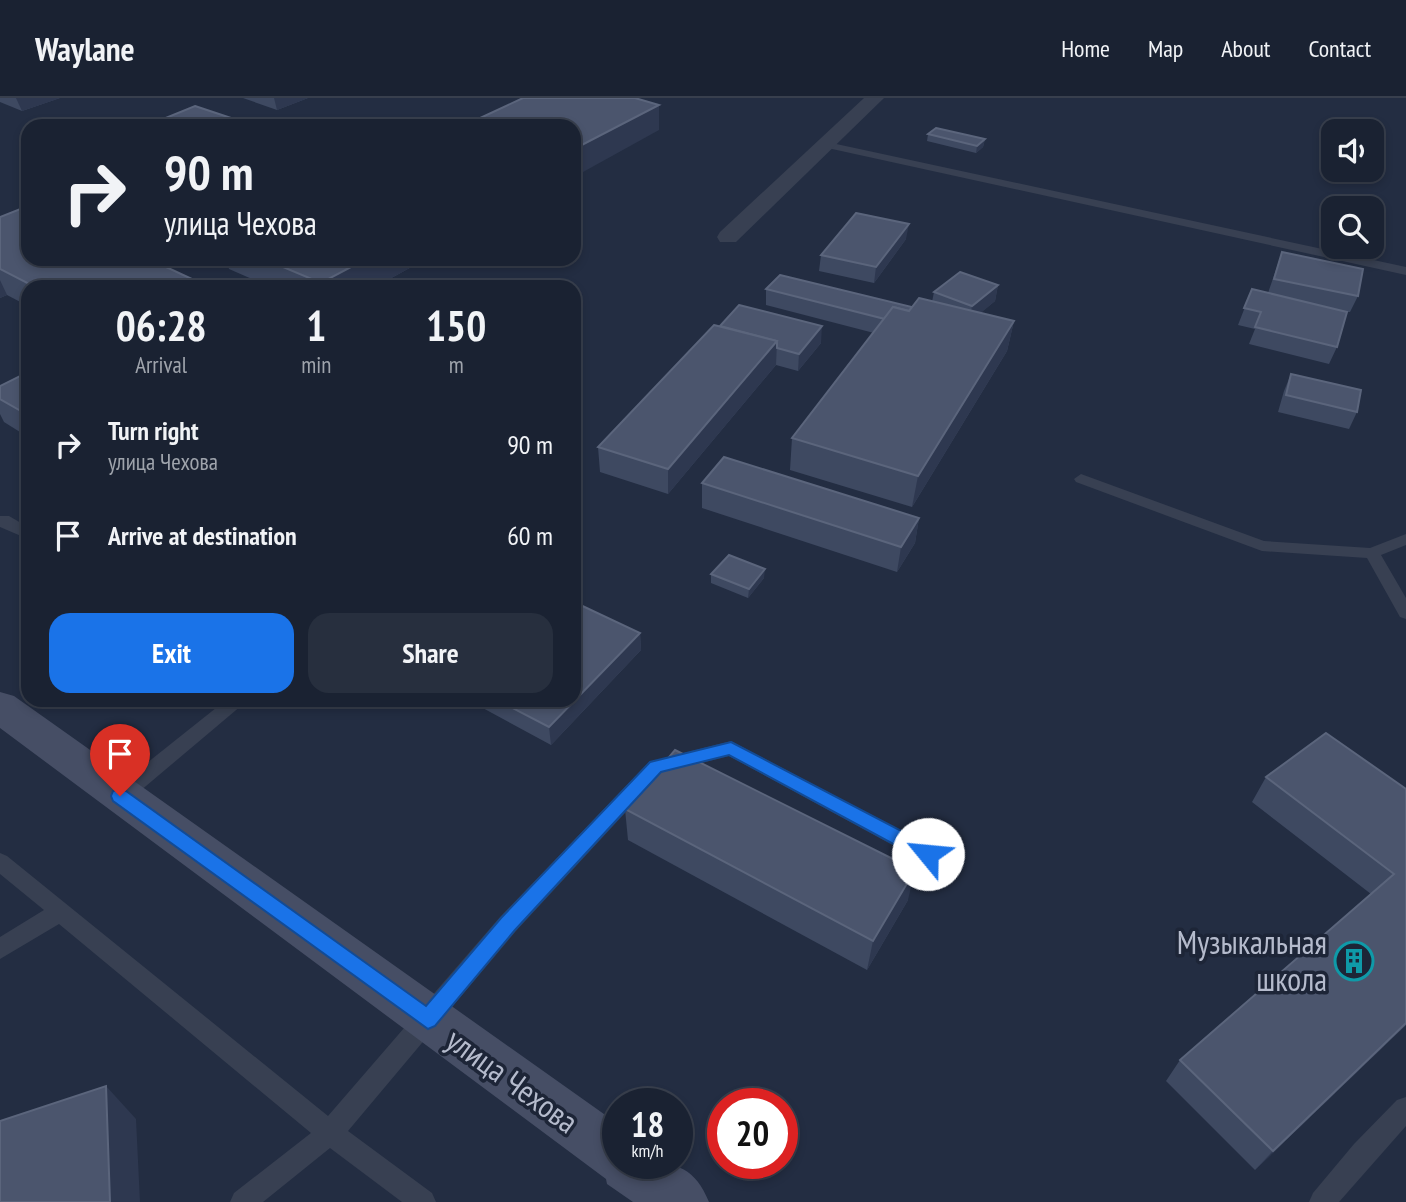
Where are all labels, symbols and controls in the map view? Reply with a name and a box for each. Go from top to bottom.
text: Waylane [35,27,135,70]
text: Home [1061,33,1110,64]
text: Map [1148,33,1183,64]
text: About [1221,33,1270,64]
text: Contact [1308,33,1371,64]
map controls [1321,119,1384,259]
button: sound [1321,119,1384,182]
text: 90 m [164,140,253,204]
icon: right [49,147,140,238]
button: search [1321,196,1384,259]
text: улица Чехова [164,202,317,244]
text: 06:28 [116,298,207,353]
text: 1 [306,298,326,353]
text: 150 [426,298,486,353]
text: Arrival [135,350,187,379]
text: min [301,350,331,379]
text: m [449,350,464,379]
text: Turn right [108,414,199,447]
icon: right [49,426,87,464]
text: 90 m [507,428,553,461]
text: улица Чехова [108,447,218,476]
icon: arrive [49,517,87,555]
text: Arrive at destination [108,519,297,552]
text: 60 m [507,519,553,552]
button: Exit [49,613,294,693]
button: Share [308,613,553,693]
pin [90,724,150,796]
icon: arrive [101,735,139,773]
position arrow [891,817,965,891]
place label: Музыкальная школа [1177,921,1327,1000]
building icon: Музыкальная школа [1333,940,1375,982]
street label: улица Чехова [438,1018,587,1142]
speed limit sign: 20 [707,1088,798,1179]
text: 18 [631,1101,664,1147]
text: km/h [632,1139,663,1162]

